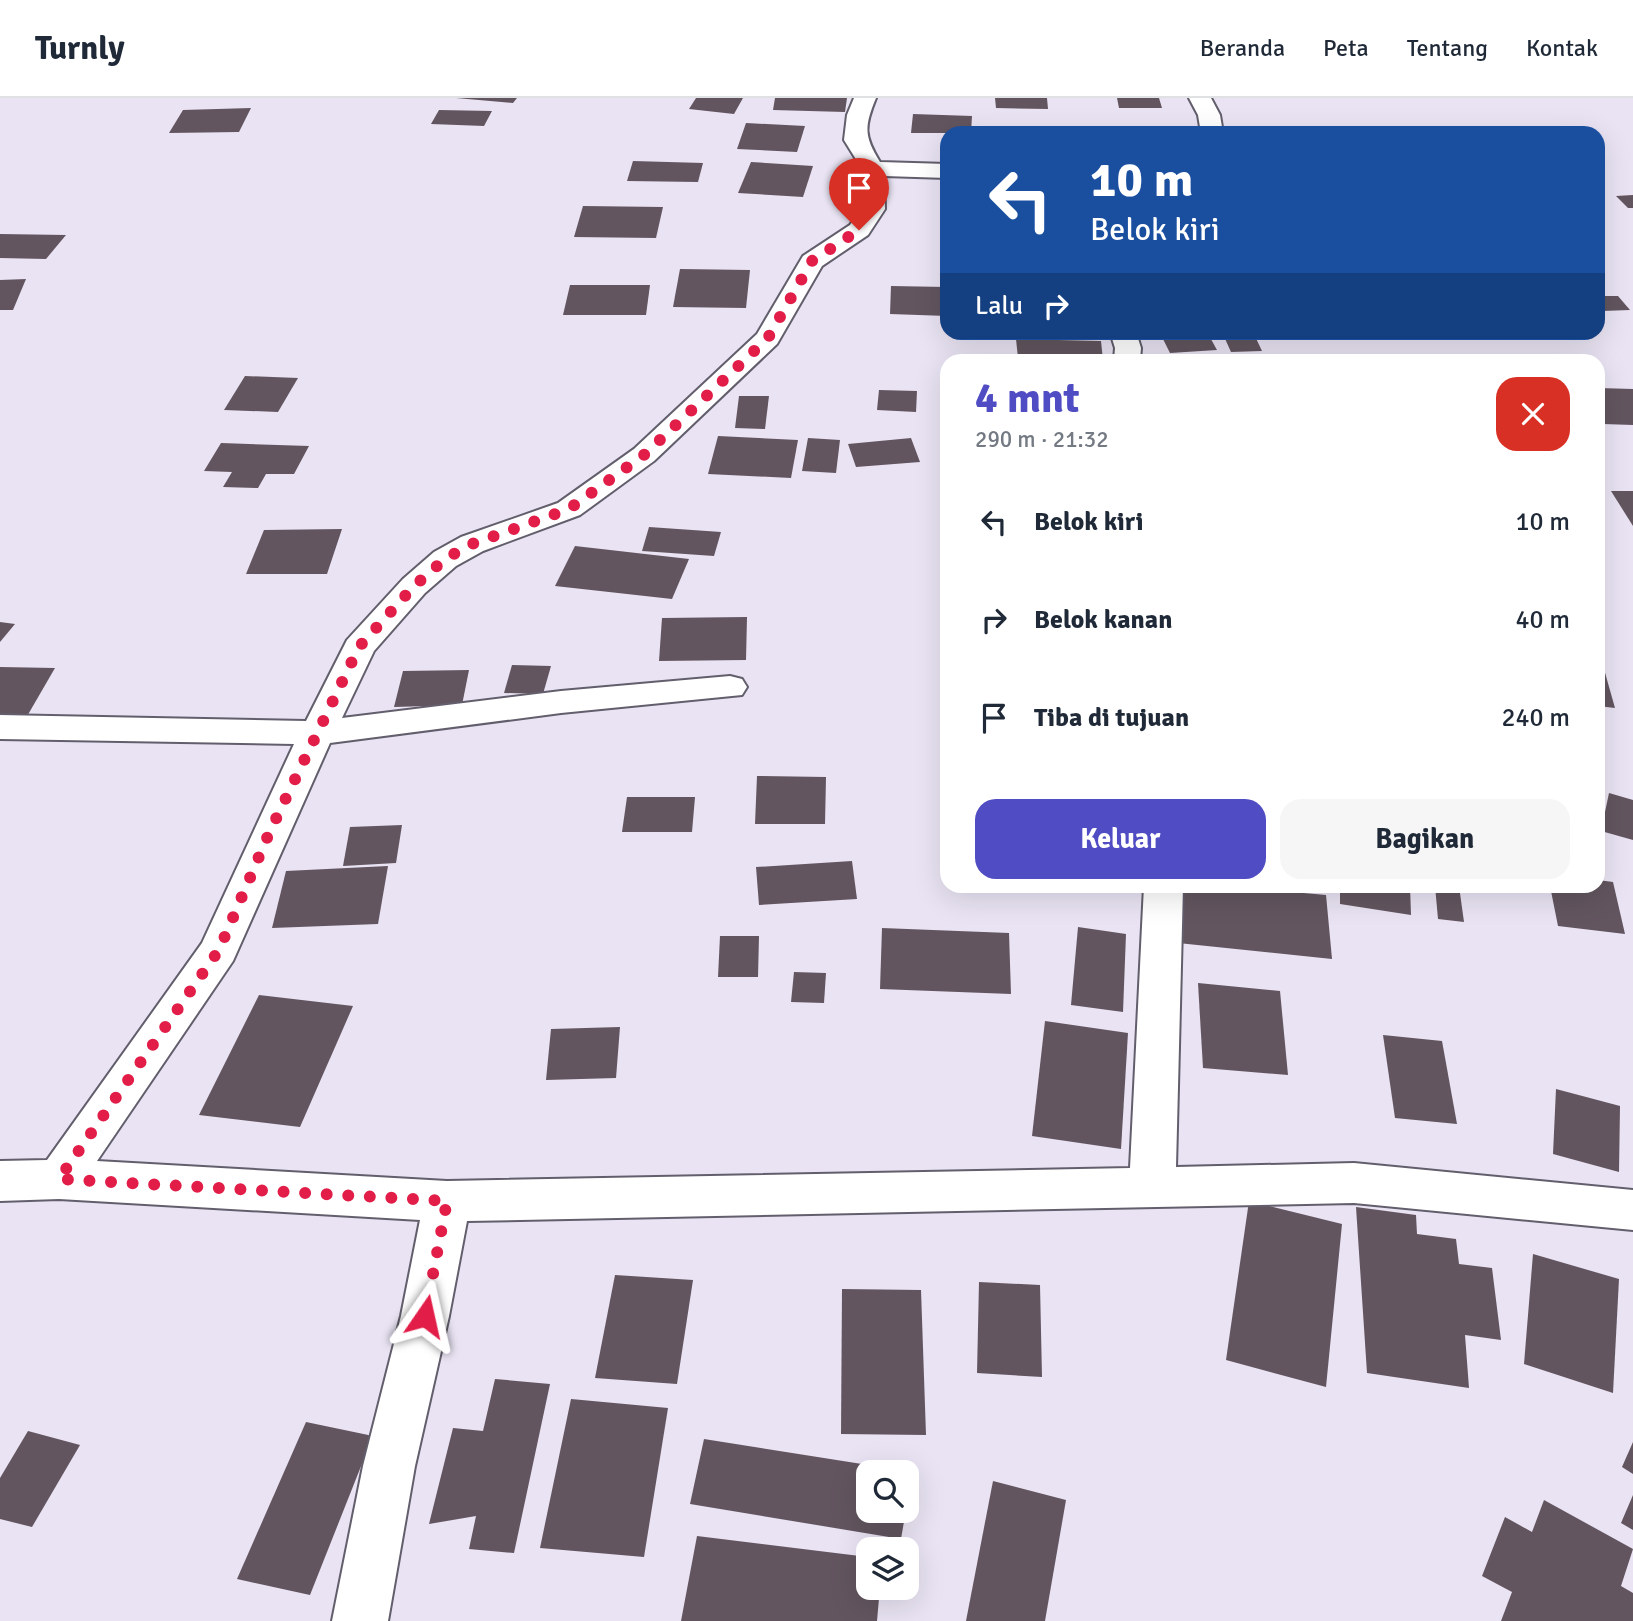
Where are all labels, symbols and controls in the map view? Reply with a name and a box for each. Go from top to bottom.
text: Turnly [35,28,125,69]
text: Beranda [1200,33,1285,63]
text: Peta [1323,33,1369,63]
text: Tentang [1407,33,1488,63]
text: Kontak [1526,33,1598,63]
text: 10 m [1090,150,1193,210]
icon: left [975,154,1066,245]
pin [829,158,889,230]
icon: arrive [840,169,878,207]
text: Belok kiri [1090,210,1220,249]
icon: right [1037,287,1075,325]
text: Lalu [975,290,1023,322]
text: 4 mnt [975,373,1080,424]
button: close [1496,377,1570,451]
text: 290 m · 21:32 [975,425,1109,454]
icon: left [975,503,1013,541]
text: Belok kiri [1034,506,1143,538]
text: 10 m [1515,506,1570,538]
icon: right [975,601,1013,639]
text: Belok kanan [1034,604,1172,636]
text: 40 m [1515,604,1570,636]
icon: arrive [975,699,1013,737]
text: Tiba di tujuan [1034,702,1189,734]
text: 240 m [1501,702,1570,734]
button: Keluar [975,799,1266,879]
button: Bagikan [1280,799,1570,879]
position arrow [388,1279,462,1353]
map controls [856,1460,919,1600]
button: search [856,1460,919,1523]
button: layers [856,1537,919,1600]

